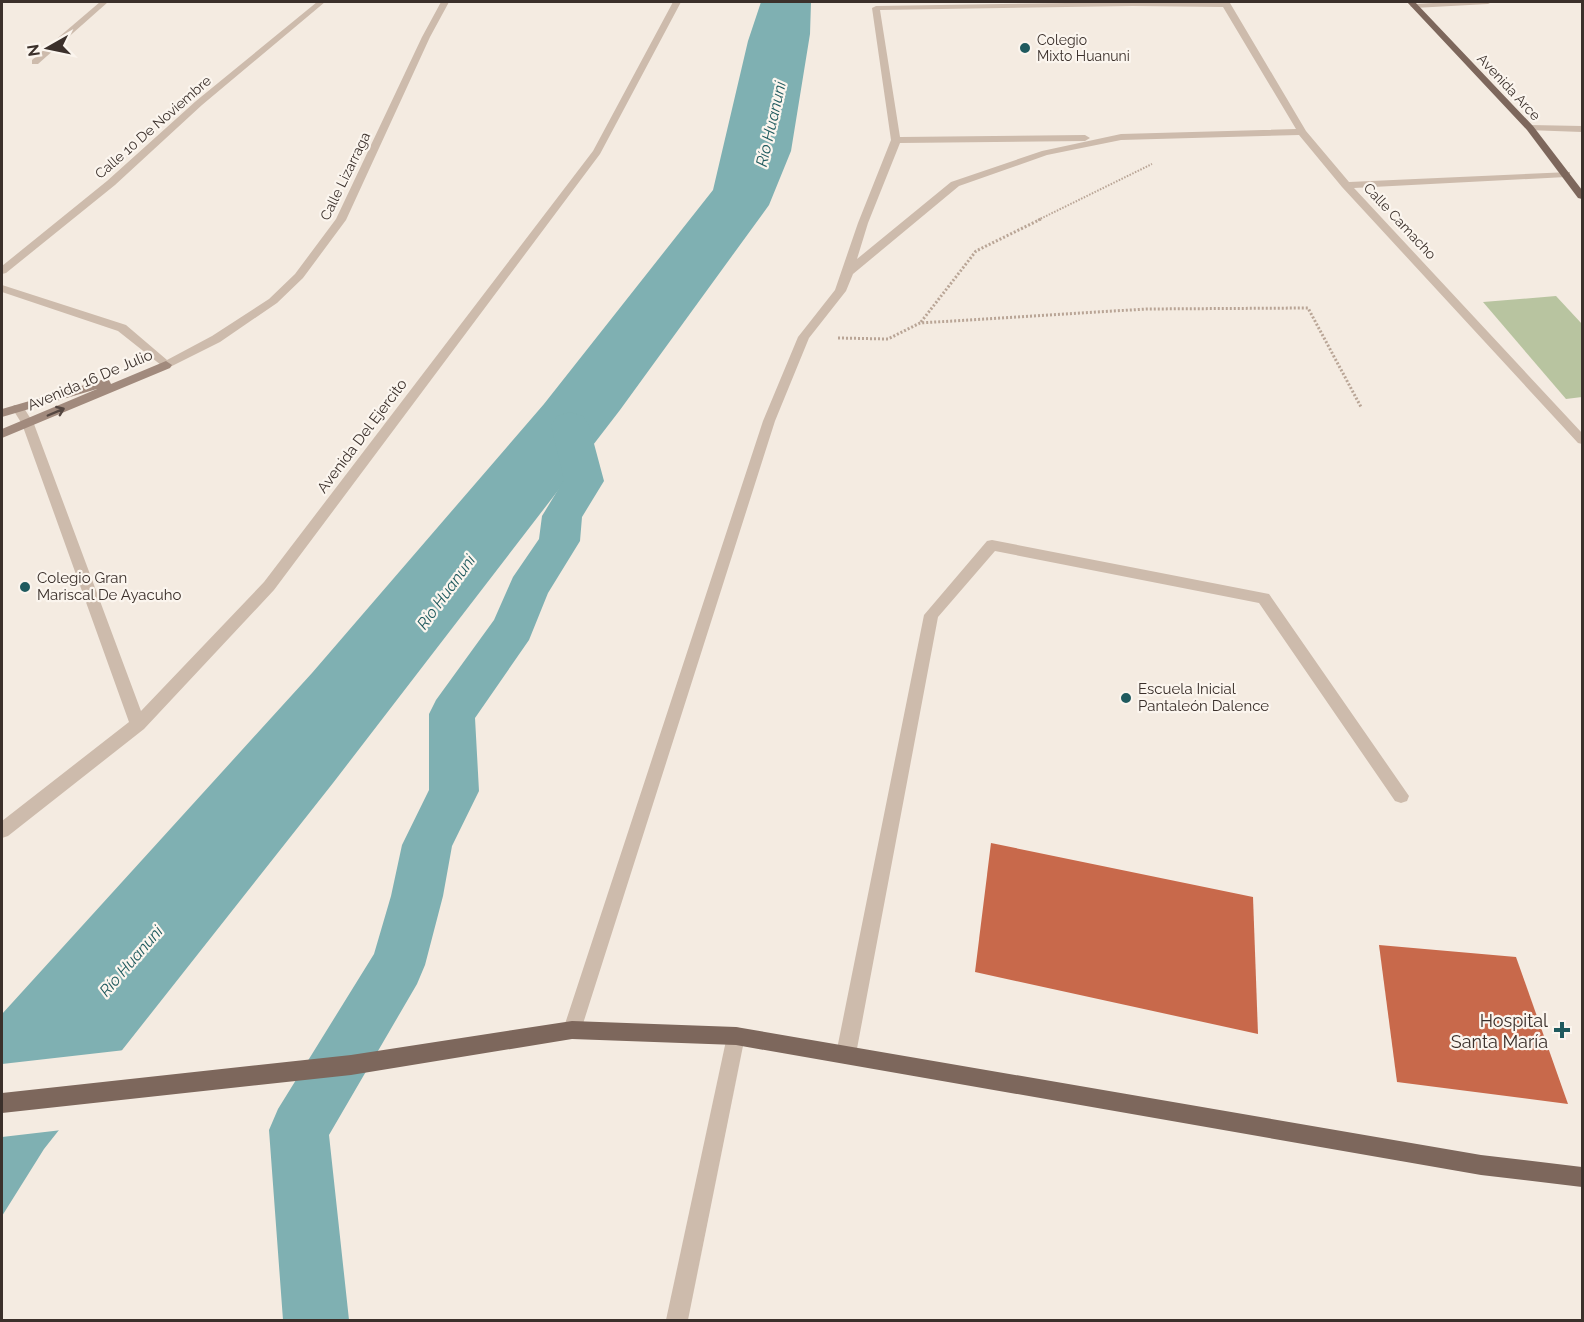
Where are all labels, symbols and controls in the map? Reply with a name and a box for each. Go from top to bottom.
north arrow [18,18,78,78]
place label: Colegio Mixto Huanuni [1037,32,1130,64]
marker: Colegio Mixto Huanuni [1018,41,1032,55]
text: N [23,43,44,58]
street label: Avenida Arce [1474,50,1544,124]
street label: Calle 10 De Noviembre [92,72,214,182]
water label: Río Huanuni [752,79,790,168]
street label: Calle Lizarraga [317,129,373,223]
street label: Calle Camacho [1361,180,1439,262]
street label: Avenida 16 De Julio [25,345,155,414]
street label: Avenida Del Ejercito [313,375,411,497]
one-way arrow [47,406,65,417]
water label: Río Huanuni [413,551,480,633]
place label: Colegio Gran Mariscal De Ayacuho [37,569,181,604]
marker: Colegio Gran Mariscal De Ayacuho [18,580,32,594]
place label: Escuela Inicial Pantaleón Dalence [1138,680,1269,715]
marker: Escuela Inicial Pantaleón Dalence [1119,691,1133,705]
water label: Río Huanuni [95,922,167,1000]
place label: Hospital Santa María [1451,1010,1548,1052]
marker: Hospital Santa María [1553,1021,1571,1039]

